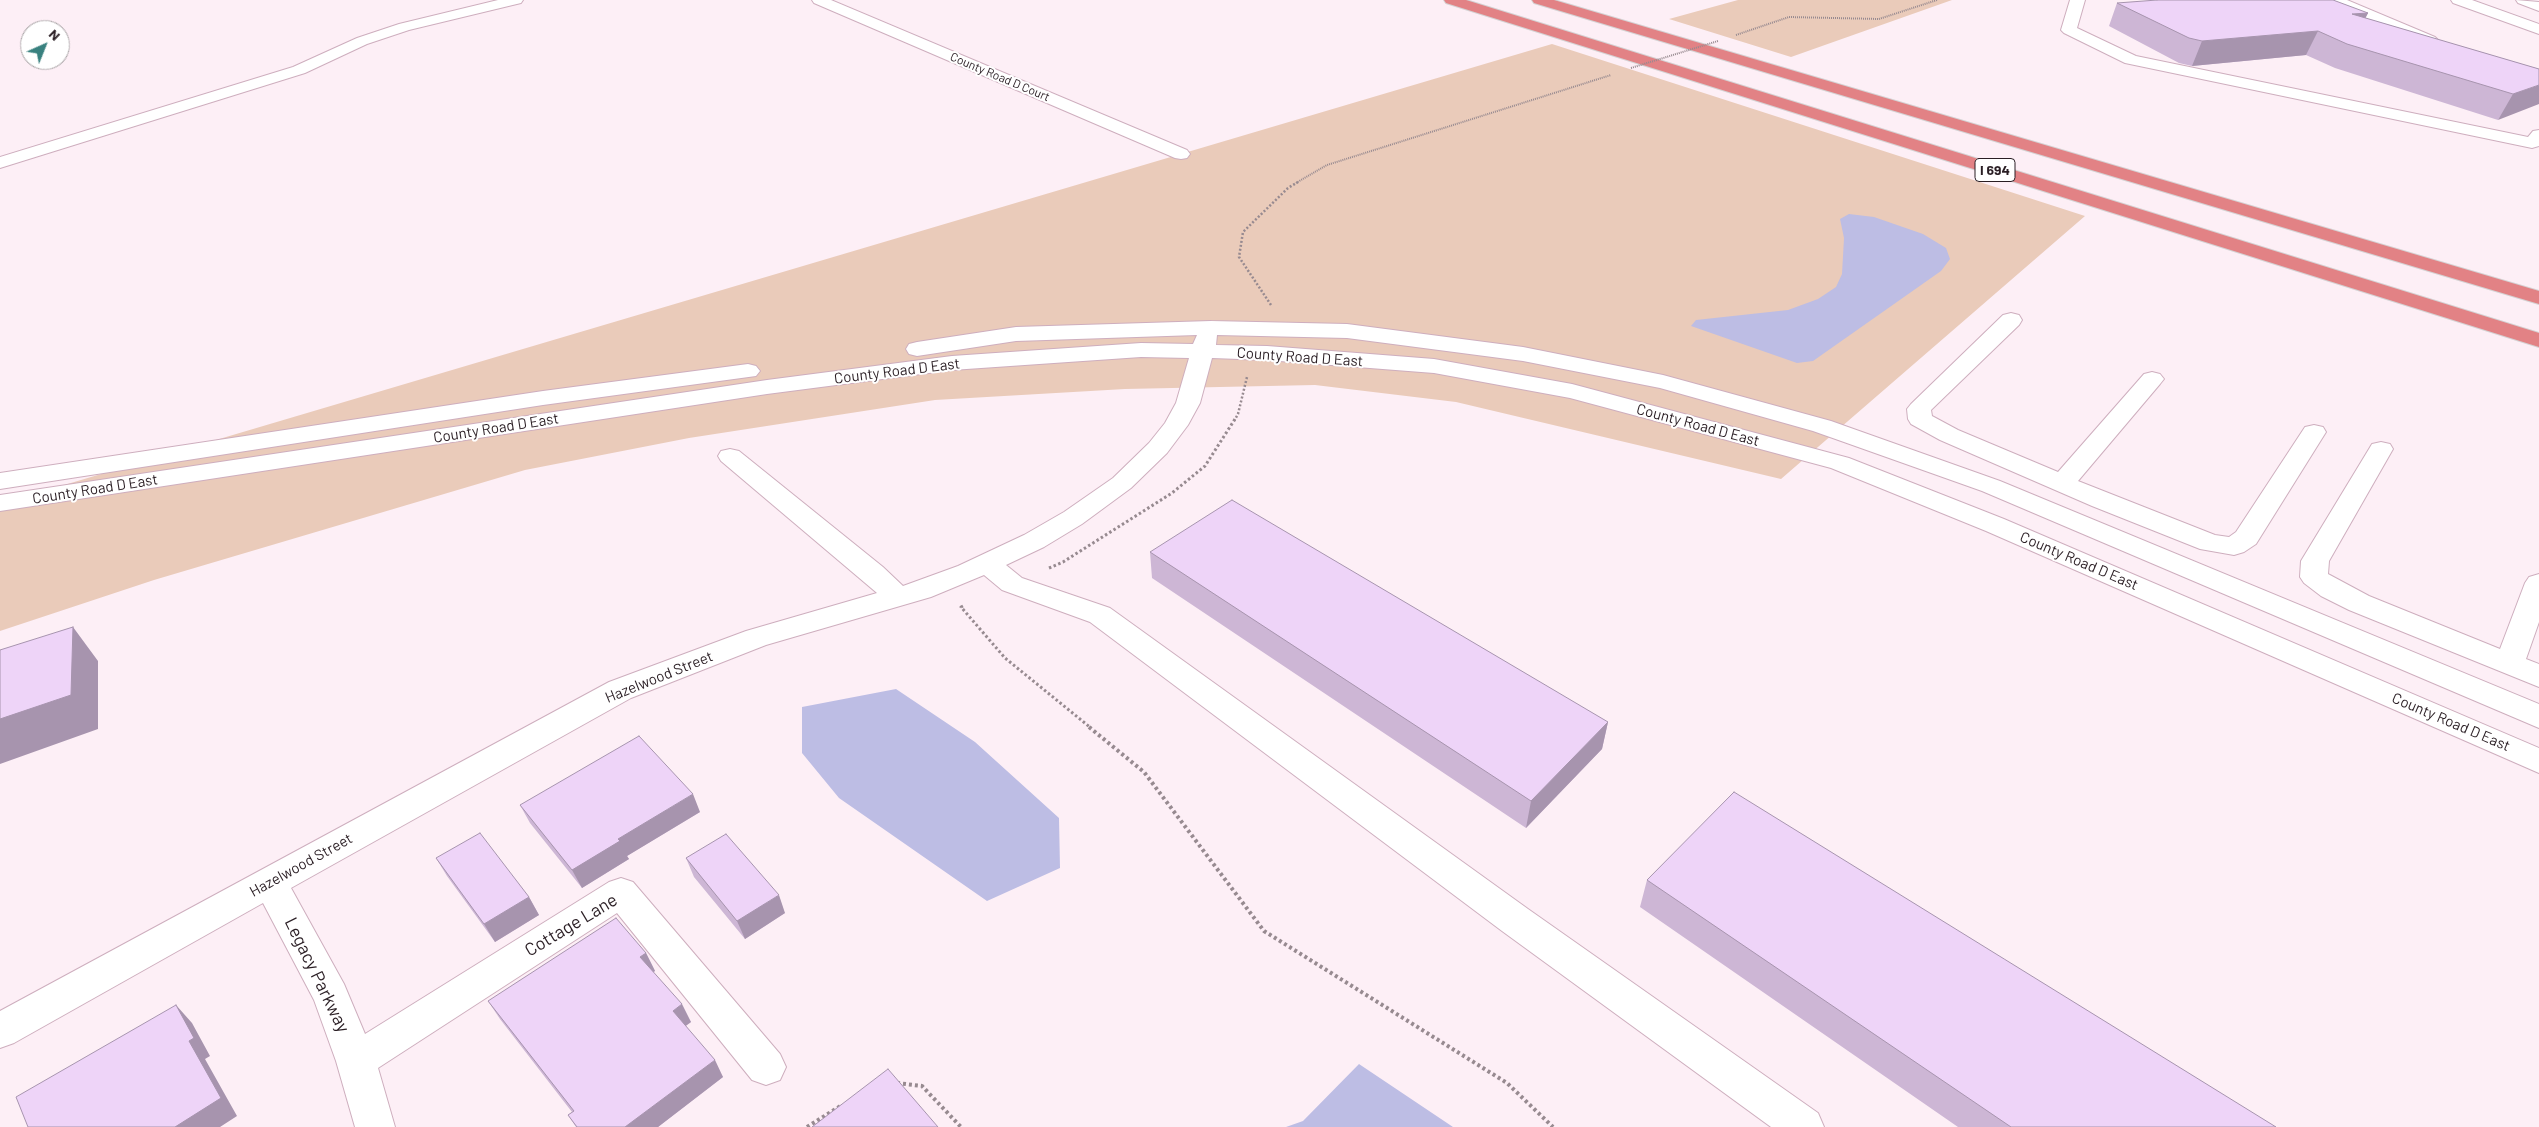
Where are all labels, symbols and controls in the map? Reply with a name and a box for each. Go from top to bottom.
north arrow [20,20,70,70]
text: N [46,25,64,44]
street label: County Road D Court [948,49,1052,105]
road number: I 694 [1975,158,2015,182]
street label: County Road D East [1236,344,1364,370]
street label: County Road D East [833,354,961,388]
street label: County Road D East [1635,400,1761,450]
street label: County Road D East [432,409,560,447]
street label: County Road D East [31,470,159,508]
street label: County Road D East [2017,528,2141,594]
street label: Hazelwood Street [602,647,716,707]
street label: County Road D East [2389,689,2513,755]
street label: Hazelwood Street [247,829,355,901]
street label: Cottage Lane [521,889,621,961]
street label: Legacy Parkway [280,914,354,1036]

